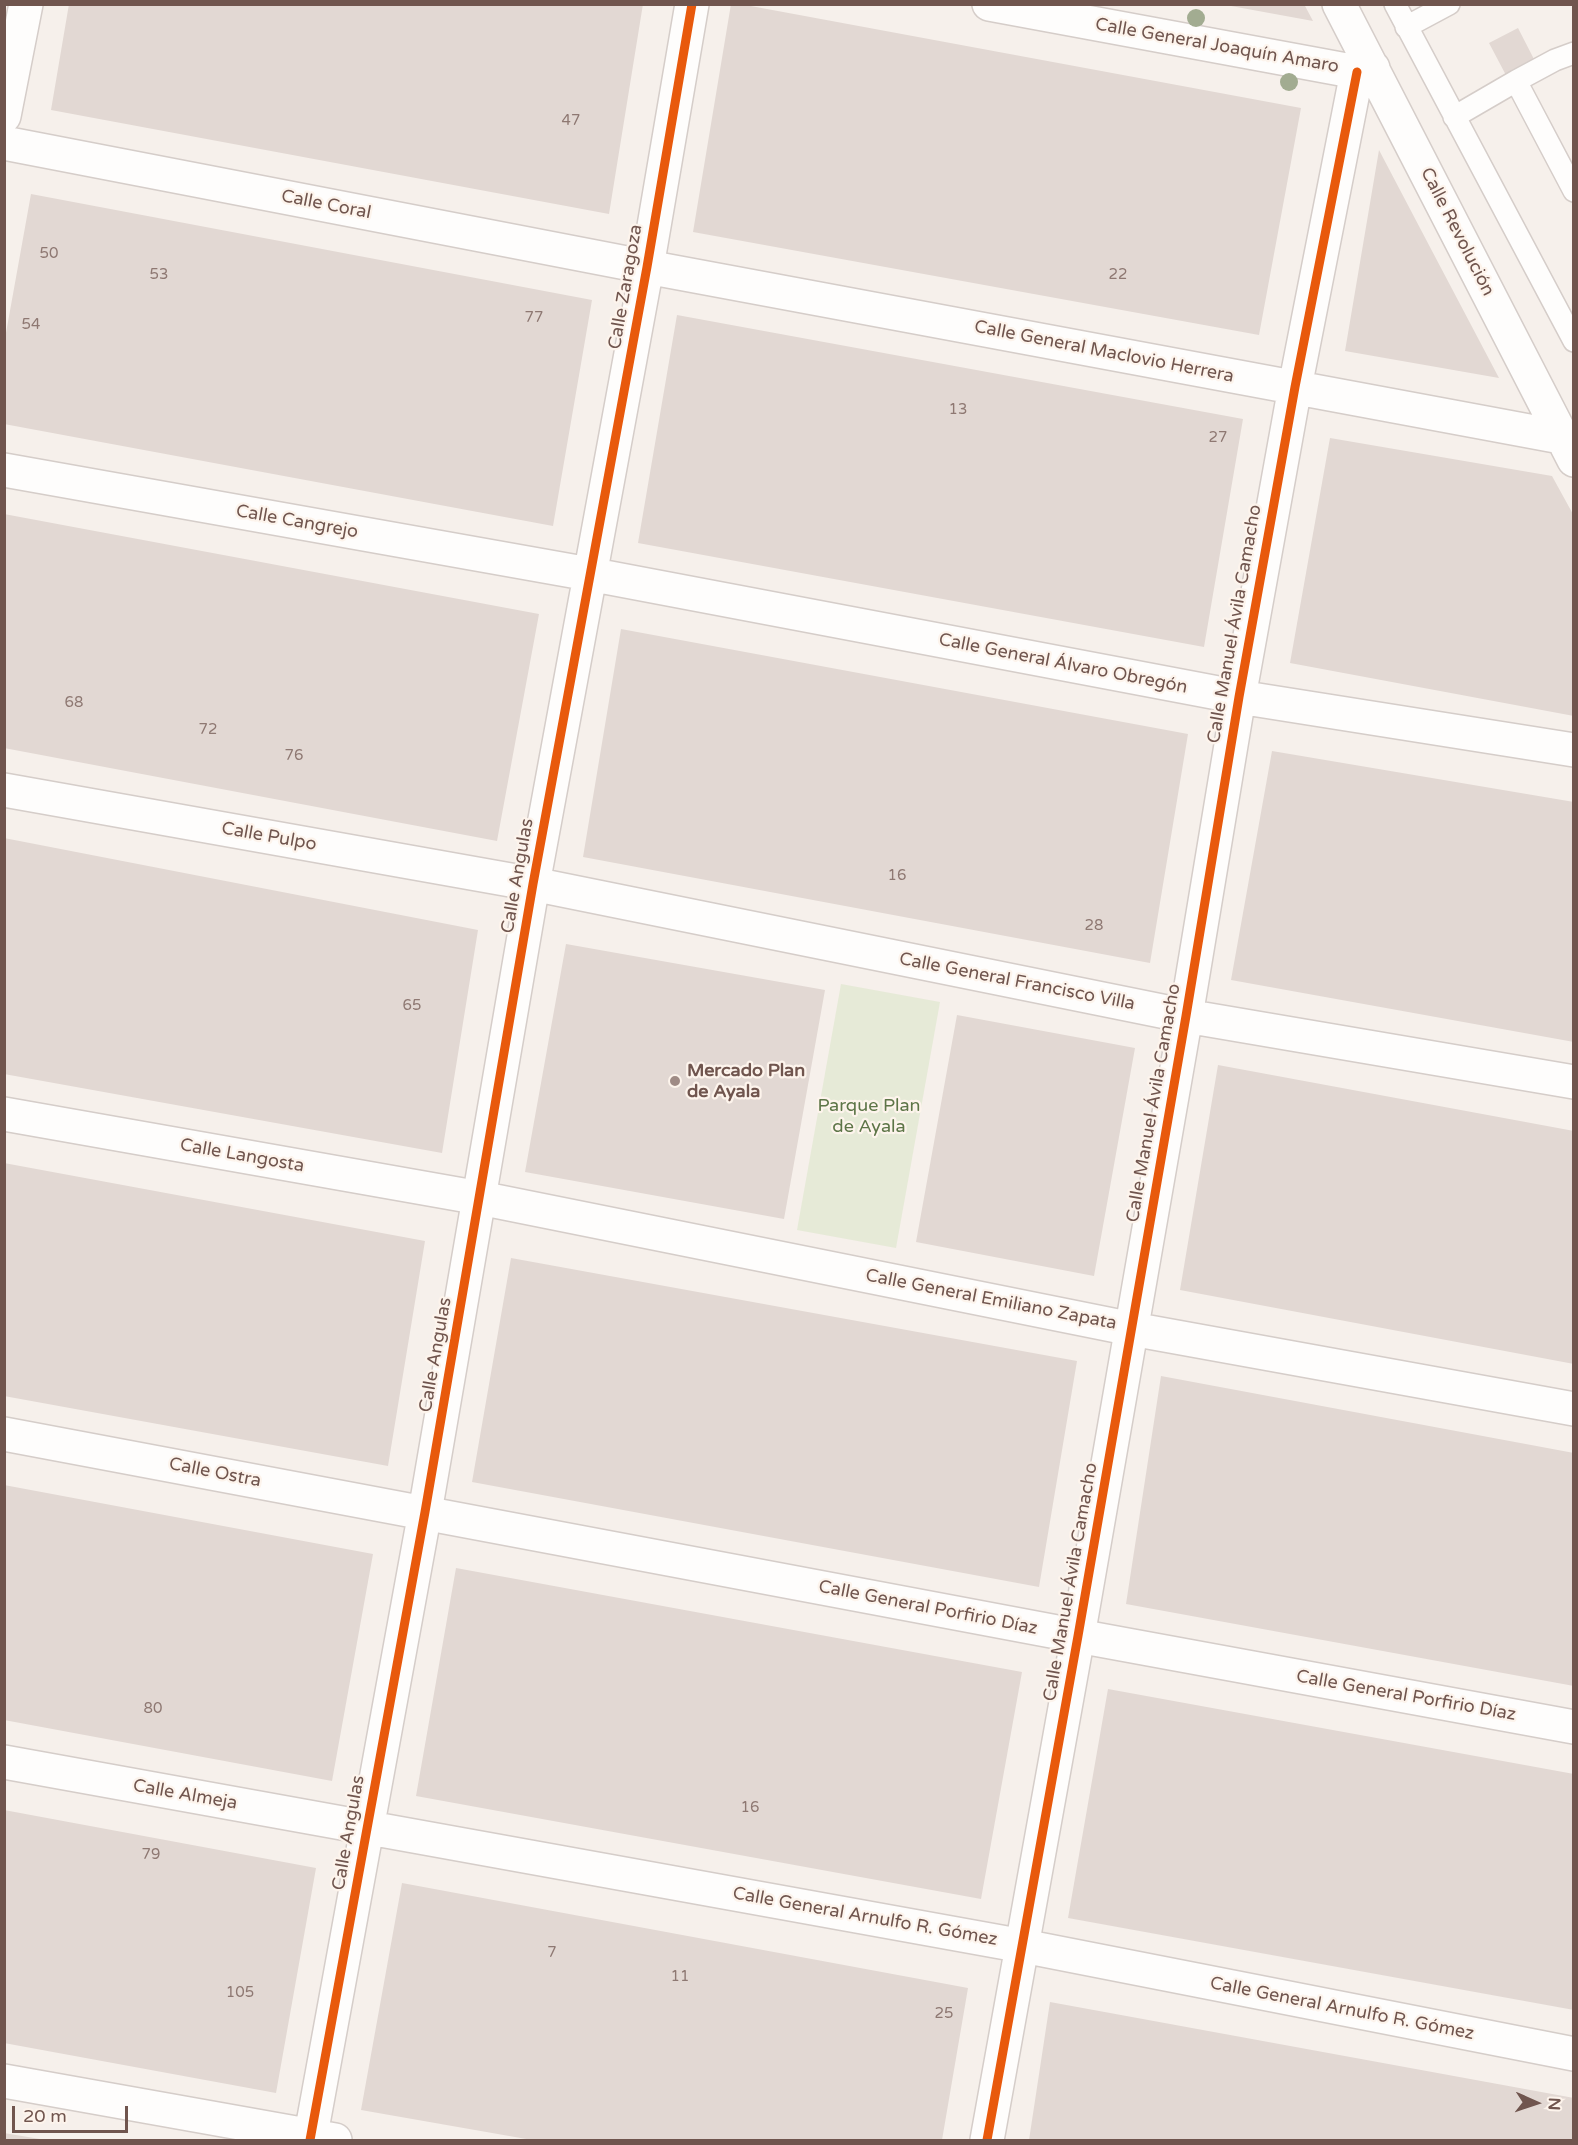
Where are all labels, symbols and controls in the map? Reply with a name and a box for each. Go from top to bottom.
street label: Calle General Joaquín Amaro [1093,14,1341,78]
house number: 47 [562,112,580,130]
street label: Calle Revolución [1415,164,1499,300]
street label: Calle Coral [279,186,373,224]
street label: Calle Zaragoza [604,223,648,351]
house number: 50 [40,245,58,263]
house number: 53 [150,266,168,284]
house number: 22 [1109,266,1127,284]
house number: 77 [525,309,543,327]
house number: 54 [22,316,40,334]
street label: Calle General Maclovio Herrera [972,316,1236,388]
house number: 13 [949,401,967,419]
house number: 27 [1209,429,1227,447]
street label: Calle Cangrejo [234,501,360,543]
street label: Calle Manuel Ávila Camacho [1203,503,1267,745]
street label: Calle General Álvaro Obregón [937,629,1189,699]
house number: 68 [65,694,83,712]
house number: 72 [199,721,217,739]
house number: 76 [285,747,303,765]
street label: Calle Angulas [497,817,539,935]
street label: Calle Pulpo [220,818,318,856]
house number: 16 [888,867,906,885]
house number: 28 [1085,917,1103,935]
street label: Calle General Francisco Villa [897,949,1137,1015]
street label: Calle Manuel Ávila Camacho [1122,982,1186,1224]
house number: 65 [403,997,421,1015]
place label: Mercado Plan de Ayala [687,1060,805,1102]
marker: Mercado Plan de Ayala [668,1074,682,1088]
park label: Parque Plan de Ayala [817,1095,921,1138]
street label: Calle Langosta [178,1134,306,1178]
street label: Calle General Emiliano Zapata [864,1265,1118,1335]
street label: Calle Angulas [415,1296,457,1414]
street label: Calle Ostra [167,1453,263,1493]
street label: Calle Manuel Ávila Camacho [1039,1461,1103,1703]
street label: Calle General Porfirio Díaz [817,1576,1039,1640]
street label: Calle General Porfirio Díaz [1294,1666,1518,1726]
house number: 80 [144,1700,162,1718]
street label: Calle Angulas [328,1774,370,1892]
street label: Calle Almeja [131,1775,239,1815]
house number: 16 [741,1799,759,1817]
house number: 79 [142,1846,160,1864]
street label: Calle General Arnulfo R. Gómez [731,1883,999,1951]
house number: 7 [547,1944,557,1962]
house number: 11 [671,1968,689,1986]
street label: Calle General Arnulfo R. Gómez [1208,1973,1476,2045]
house number: 105 [226,1984,254,2002]
house number: 25 [935,2005,953,2023]
north arrow [1506,2073,1566,2133]
scale bar [15,2094,130,2132]
text: N [1544,2097,1564,2111]
text: 20 m [23,2105,67,2127]

